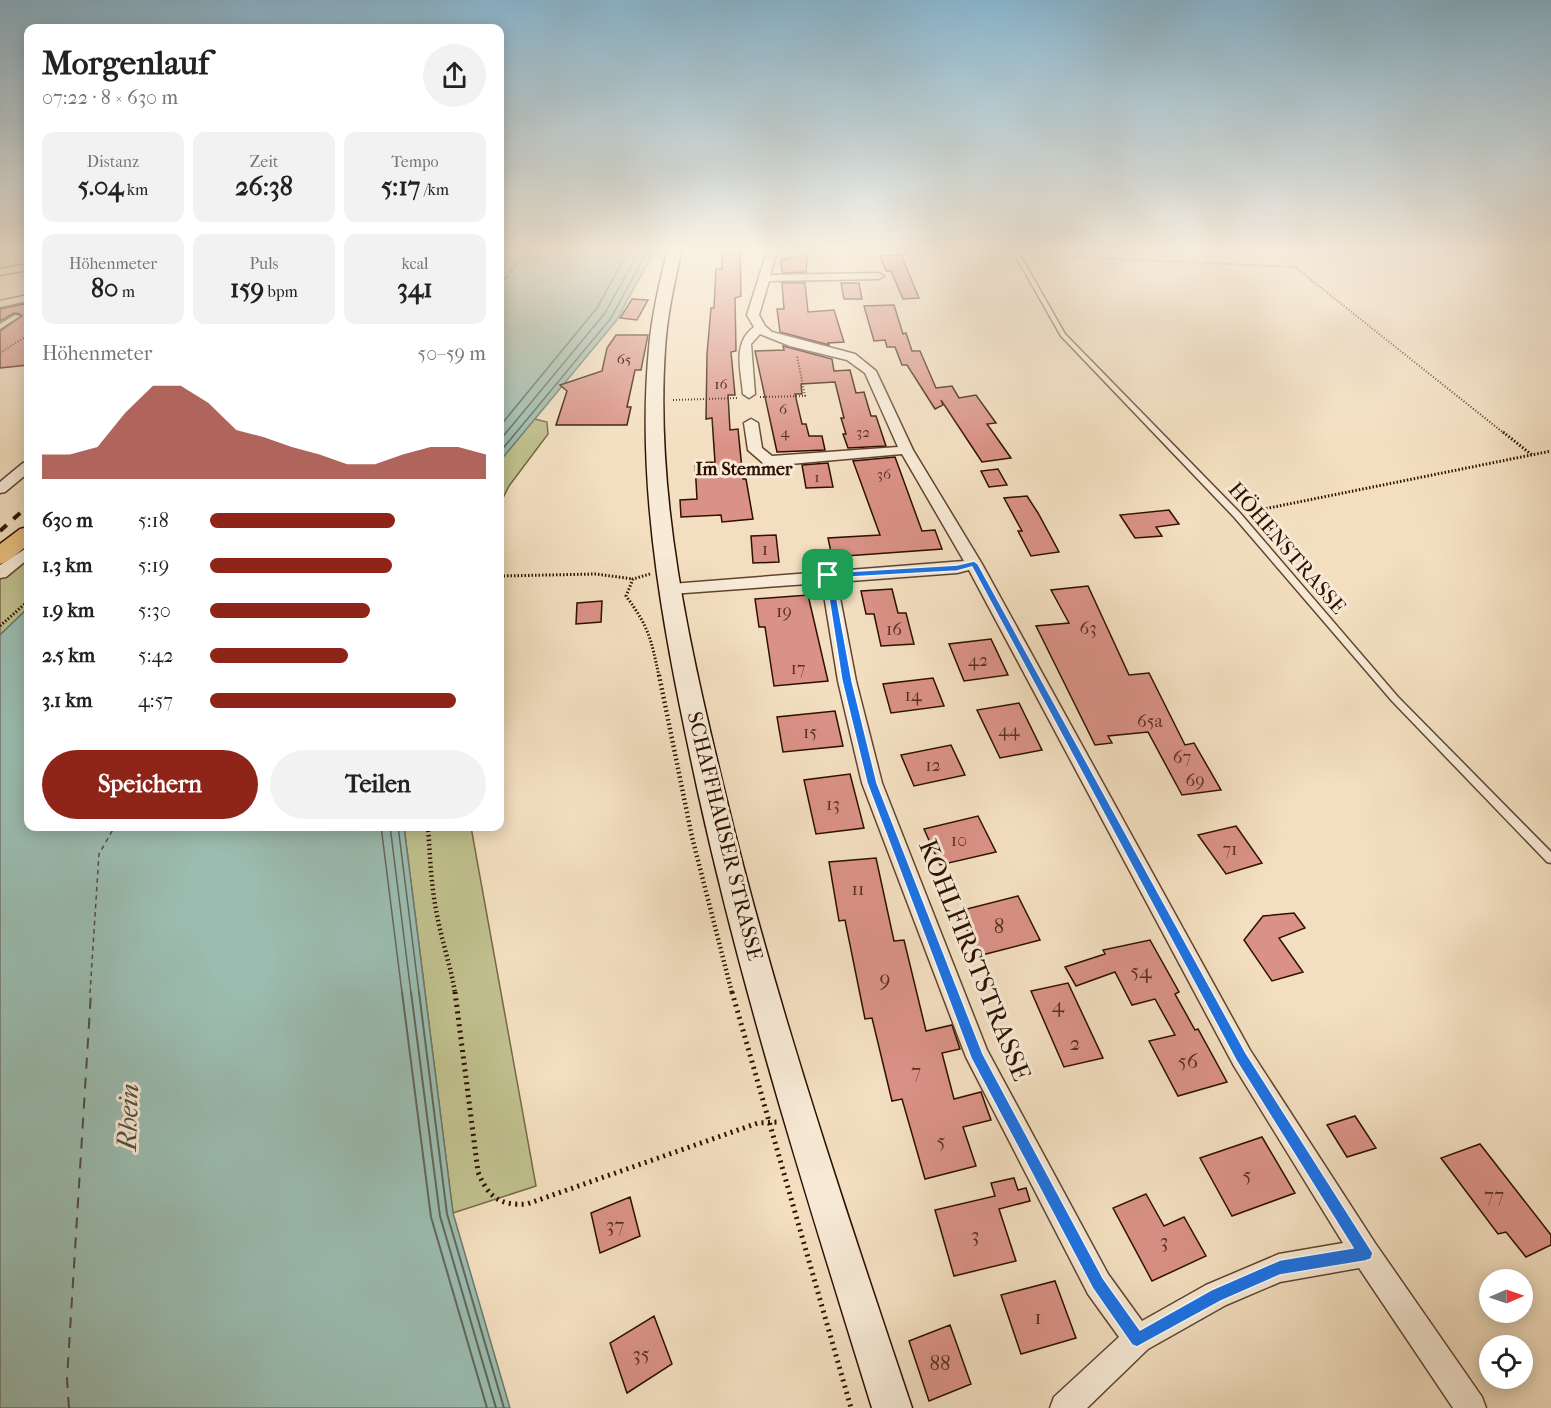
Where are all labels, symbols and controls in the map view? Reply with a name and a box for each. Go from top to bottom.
text: Morgenlauf [42,44,209,83]
button: share [423,44,486,107]
text: 07:22 · 8 × 630 m [42,86,178,109]
text: Distanz [87,152,139,171]
text: Zeit [249,152,279,171]
text: Tempo [391,152,439,171]
text: 5.04 [78,171,123,202]
text: 26:38 [235,171,293,202]
text: 5:17 [381,171,420,202]
text: km [123,180,148,199]
text: /km [420,180,449,199]
text: Höhenmeter [69,254,157,273]
text: Puls [249,254,279,273]
text: kcal [402,254,428,273]
text: 80 [91,273,118,304]
text: 159 [230,273,264,304]
text: 341 [397,273,433,304]
text: m [118,282,135,301]
text: bpm [264,282,298,301]
text: Höhenmeter [42,342,152,365]
text: 50–59 m [418,342,486,365]
house number: 65 [617,350,631,368]
house number: 16 [714,375,729,393]
house number: 6 [779,400,788,418]
house number: 4 [781,423,791,441]
house number: 32 [856,423,870,441]
district label: Im Stemmer [696,459,793,480]
house number: 36 [877,465,892,483]
house number: 1 [814,468,820,486]
street label: HÖHENSTRASSE [1223,477,1351,619]
text: 630 m [42,509,93,532]
text: 5:18 [138,509,169,532]
house number: 1 [762,539,768,560]
pin [802,549,853,600]
text: 1.3 km [42,554,92,577]
text: 5:19 [138,554,169,577]
icon: arrive [811,558,844,591]
text: 1.9 km [42,599,94,622]
text: 5:30 [138,599,171,622]
house number: 19 [776,601,792,622]
house number: 63 [1079,618,1097,639]
house number: 16 [886,619,902,640]
text: 2.5 km [42,644,95,667]
text: 5:42 [138,644,174,667]
house number: 42 [968,650,988,671]
house number: 17 [790,658,806,679]
house number: 14 [904,685,922,706]
text: 3.1 km [42,689,92,712]
text: 4:57 [138,689,173,712]
street label: SCHAFFHAUSER STRASSE [682,709,768,963]
house number: 65a [1137,711,1164,732]
house number: 44 [998,720,1020,741]
house number: 15 [803,722,817,743]
house number: 67 [1173,747,1191,768]
button: Speichern [42,750,258,819]
button: Teilen [270,750,486,819]
house number: 12 [925,755,941,776]
house number: 69 [1185,770,1205,791]
house number: 13 [826,794,840,815]
house number: 10 [951,830,967,851]
street label: KOHLFIRSTSTRASSE [912,835,1037,1086]
house number: 71 [1222,839,1238,860]
house number: 11 [852,879,864,900]
house number: 8 [994,914,1004,938]
house number: 54 [1130,959,1152,983]
house number: 9 [879,967,891,991]
house number: 4 [1052,993,1065,1017]
house number: 2 [1070,1031,1081,1055]
house number: 56 [1178,1049,1199,1073]
house number: 7 [911,1059,921,1083]
water label: Rhein [111,1083,145,1153]
house number: 5 [936,1129,946,1153]
house number: 5 [1242,1163,1252,1187]
house number: 77 [1484,1183,1504,1207]
house number: 37 [606,1213,624,1237]
house number: 3 [971,1223,979,1247]
house number: 3 [1160,1229,1168,1253]
north arrow [1479,1269,1533,1323]
map controls [1479,1269,1533,1389]
house number: 1 [1034,1305,1042,1329]
button: locate [1479,1335,1533,1389]
house number: 35 [632,1342,650,1366]
house number: 88 [929,1351,951,1375]

